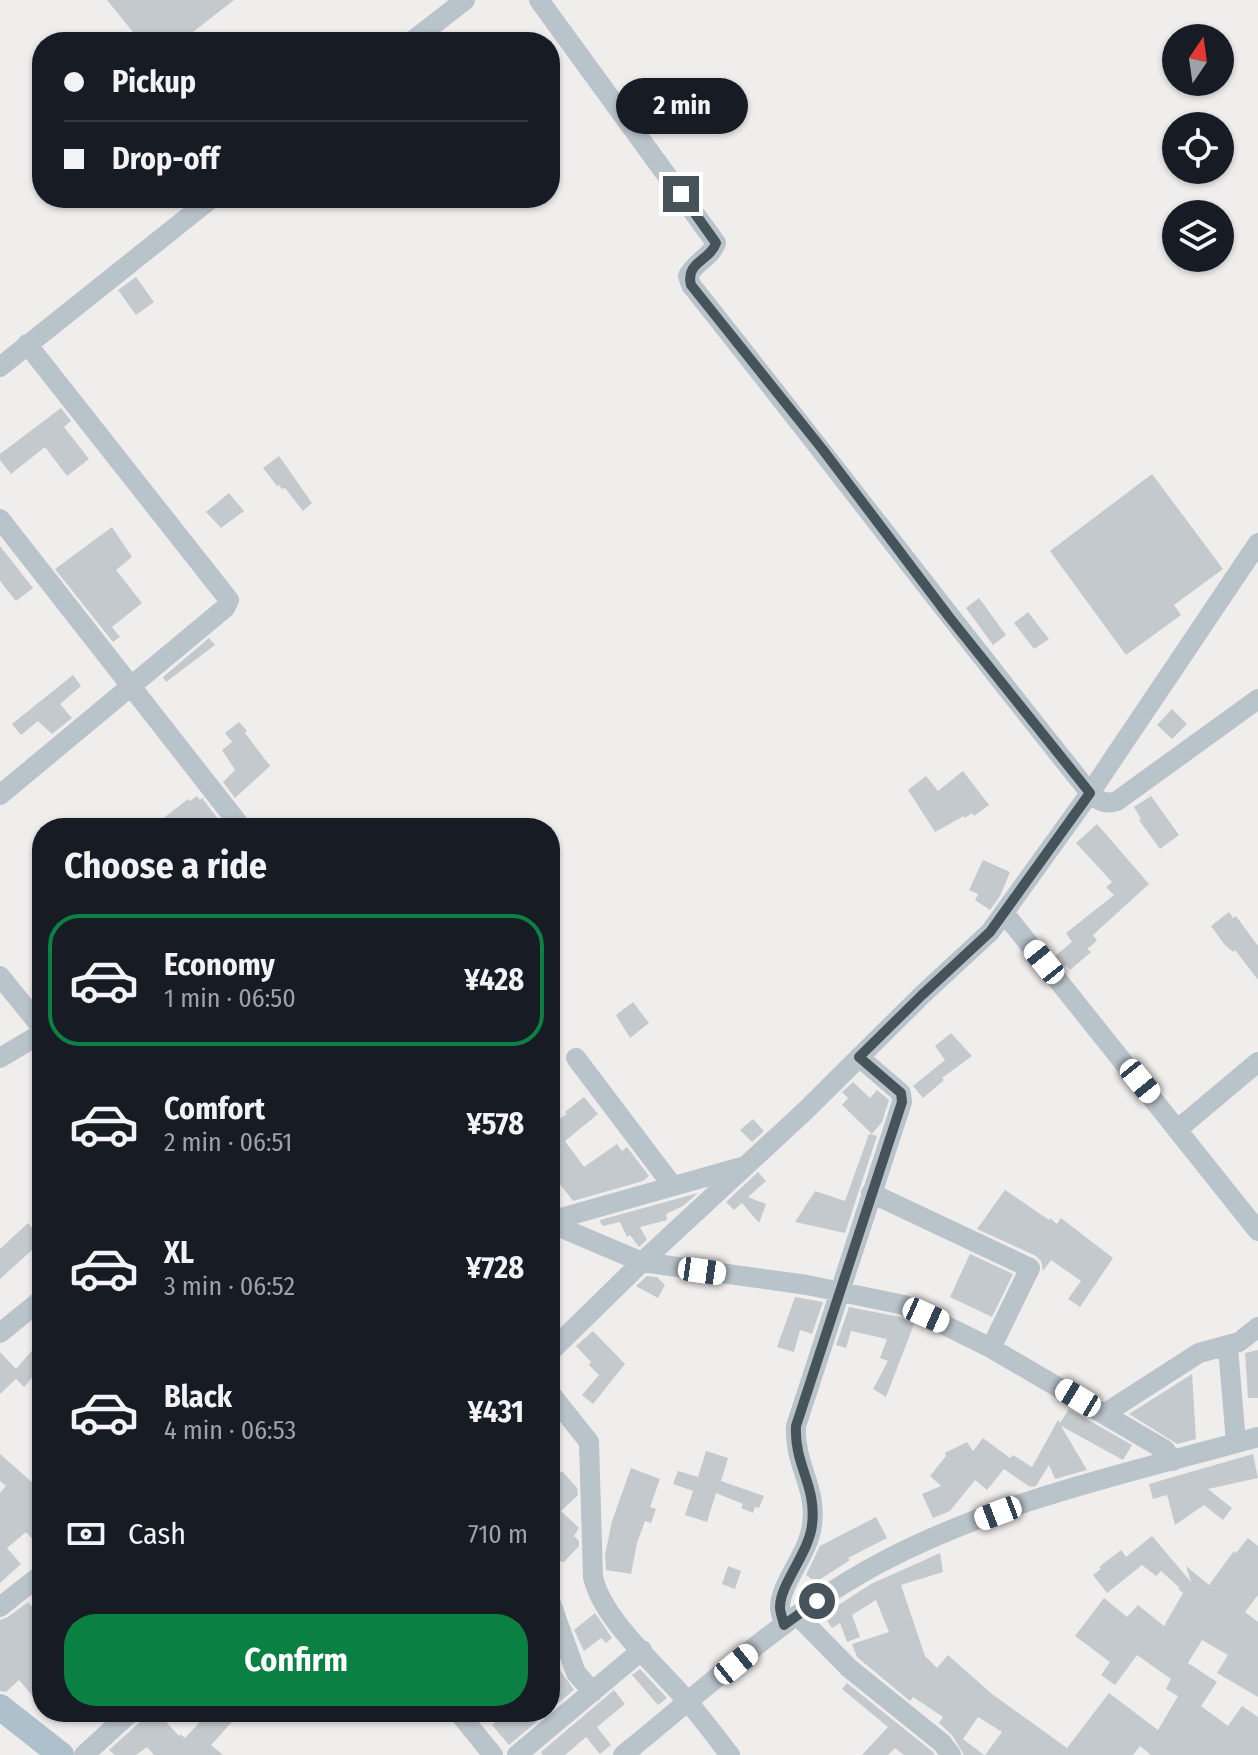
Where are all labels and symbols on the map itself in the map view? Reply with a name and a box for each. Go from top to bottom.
north arrow [1162,24,1234,96]
callout: 2 min [615,78,747,134]
route end [663,176,699,212]
car [1020,936,1068,988]
car [1116,1055,1164,1107]
car [677,1256,727,1286]
car [899,1294,953,1336]
car [1051,1375,1105,1421]
car [971,1493,1025,1533]
route start [799,1583,835,1619]
car [710,1640,762,1688]

